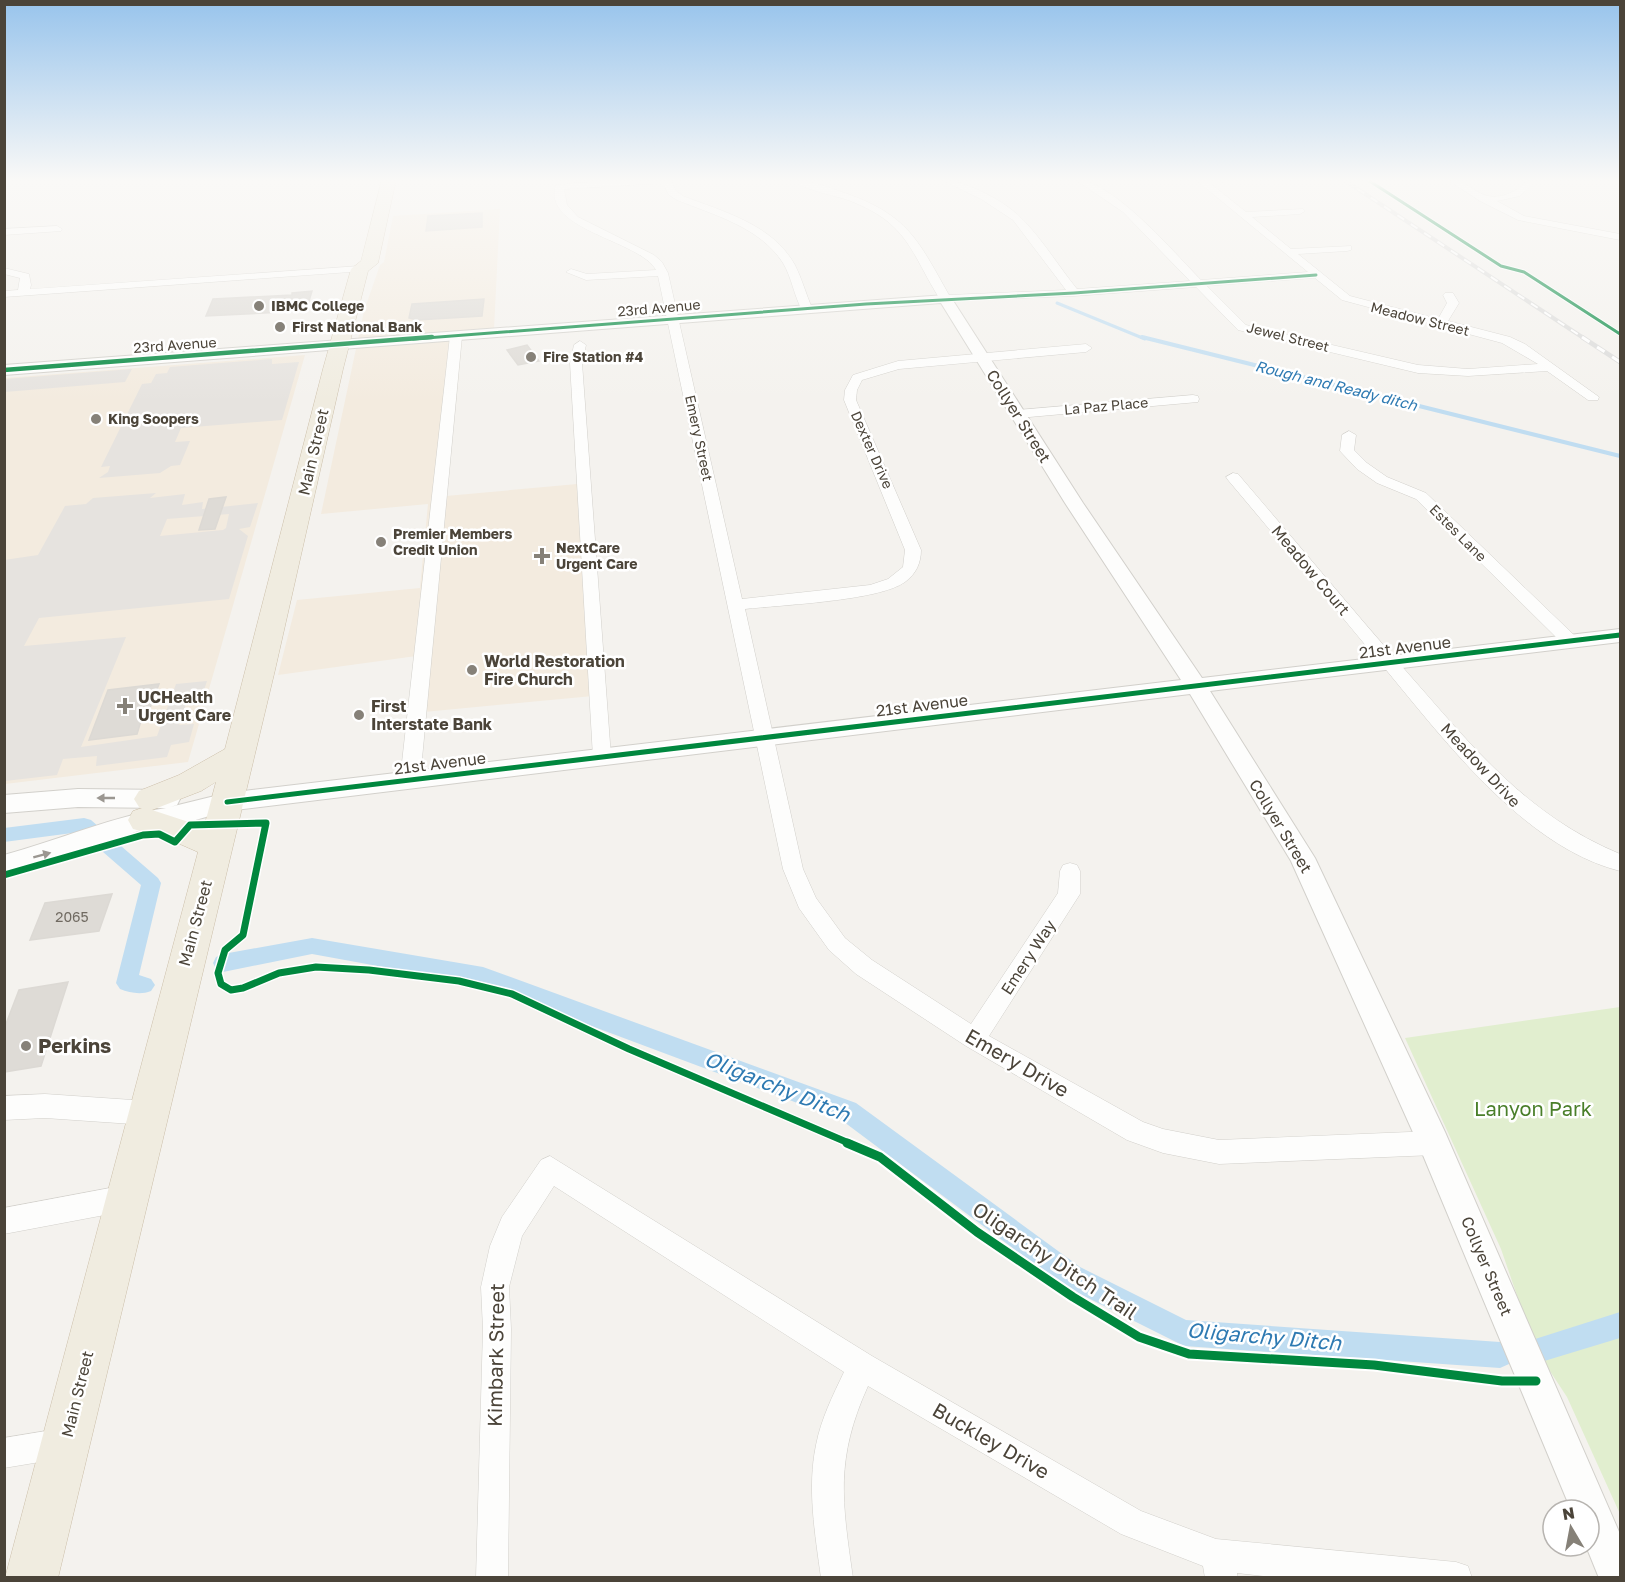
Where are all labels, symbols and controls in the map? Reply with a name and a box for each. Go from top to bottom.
street label: 23rd Avenue [617,295,701,320]
place label: IBMC College [271,297,364,314]
street label: Meadow Street [1369,298,1471,339]
marker: IBMC College [252,299,266,313]
place label: First National Bank [292,318,422,335]
street label: Jewel Street [1245,318,1331,355]
marker: First National Bank [273,320,287,334]
street label: 23rd Avenue [133,333,217,356]
place label: Fire Station #4 [543,348,643,365]
marker: Fire Station #4 [524,350,538,364]
water label: Rough and Ready ditch [1253,356,1420,415]
street label: Collyer Street [982,366,1056,466]
street label: Emery Street [682,393,717,483]
street label: La Paz Place [1063,393,1149,418]
street label: Main Street [293,407,333,497]
street label: Dexter Drive [848,408,897,491]
place label: King Soopers [108,410,199,427]
marker: King Soopers [89,412,103,426]
street label: Estes Lane [1426,501,1490,565]
street label: Meadow Court [1268,521,1354,619]
place label: Premier Members Credit Union [393,525,512,558]
marker: Premier Members Credit Union [374,535,388,549]
place label: NextCare Urgent Care [556,539,637,572]
marker: NextCare Urgent Care [533,547,551,565]
street label: 21st Avenue [1358,631,1452,663]
place label: World Restoration Fire Church [484,651,625,689]
marker: World Restoration Fire Church [465,663,479,677]
place label: UCHealth Urgent Care [138,687,231,725]
street label: 21st Avenue [875,689,969,721]
place label: First Interstate Bank [371,696,493,734]
marker: UCHealth Urgent Care [116,697,134,715]
marker: First Interstate Bank [352,708,366,722]
street label: Meadow Drive [1437,719,1525,811]
street label: 21st Avenue [393,747,487,779]
street label: Collyer Street [1245,775,1317,877]
one-way arrow [96,793,115,803]
one-way arrow [33,850,51,859]
street label: Main Street [174,878,216,968]
house number: 2065 [55,908,89,925]
street label: Emery Way [996,916,1060,998]
street label: Emery Drive [961,1023,1074,1101]
place label: Perkins [38,1033,111,1057]
marker: Perkins [19,1039,33,1053]
water label: Oligarchy Ditch [701,1045,855,1128]
park label: Lanyon Park [1474,1096,1592,1120]
street label: Oligarchy Ditch Trail [969,1196,1143,1324]
street label: Collyer Street [1457,1213,1517,1319]
street label: Kimbark Street [482,1283,508,1427]
water label: Oligarchy Ditch [1186,1316,1343,1356]
street label: Main Street [57,1349,97,1439]
street label: Buckley Drive [929,1397,1054,1483]
north arrow [1541,1498,1601,1558]
text: N [1561,1502,1576,1524]

